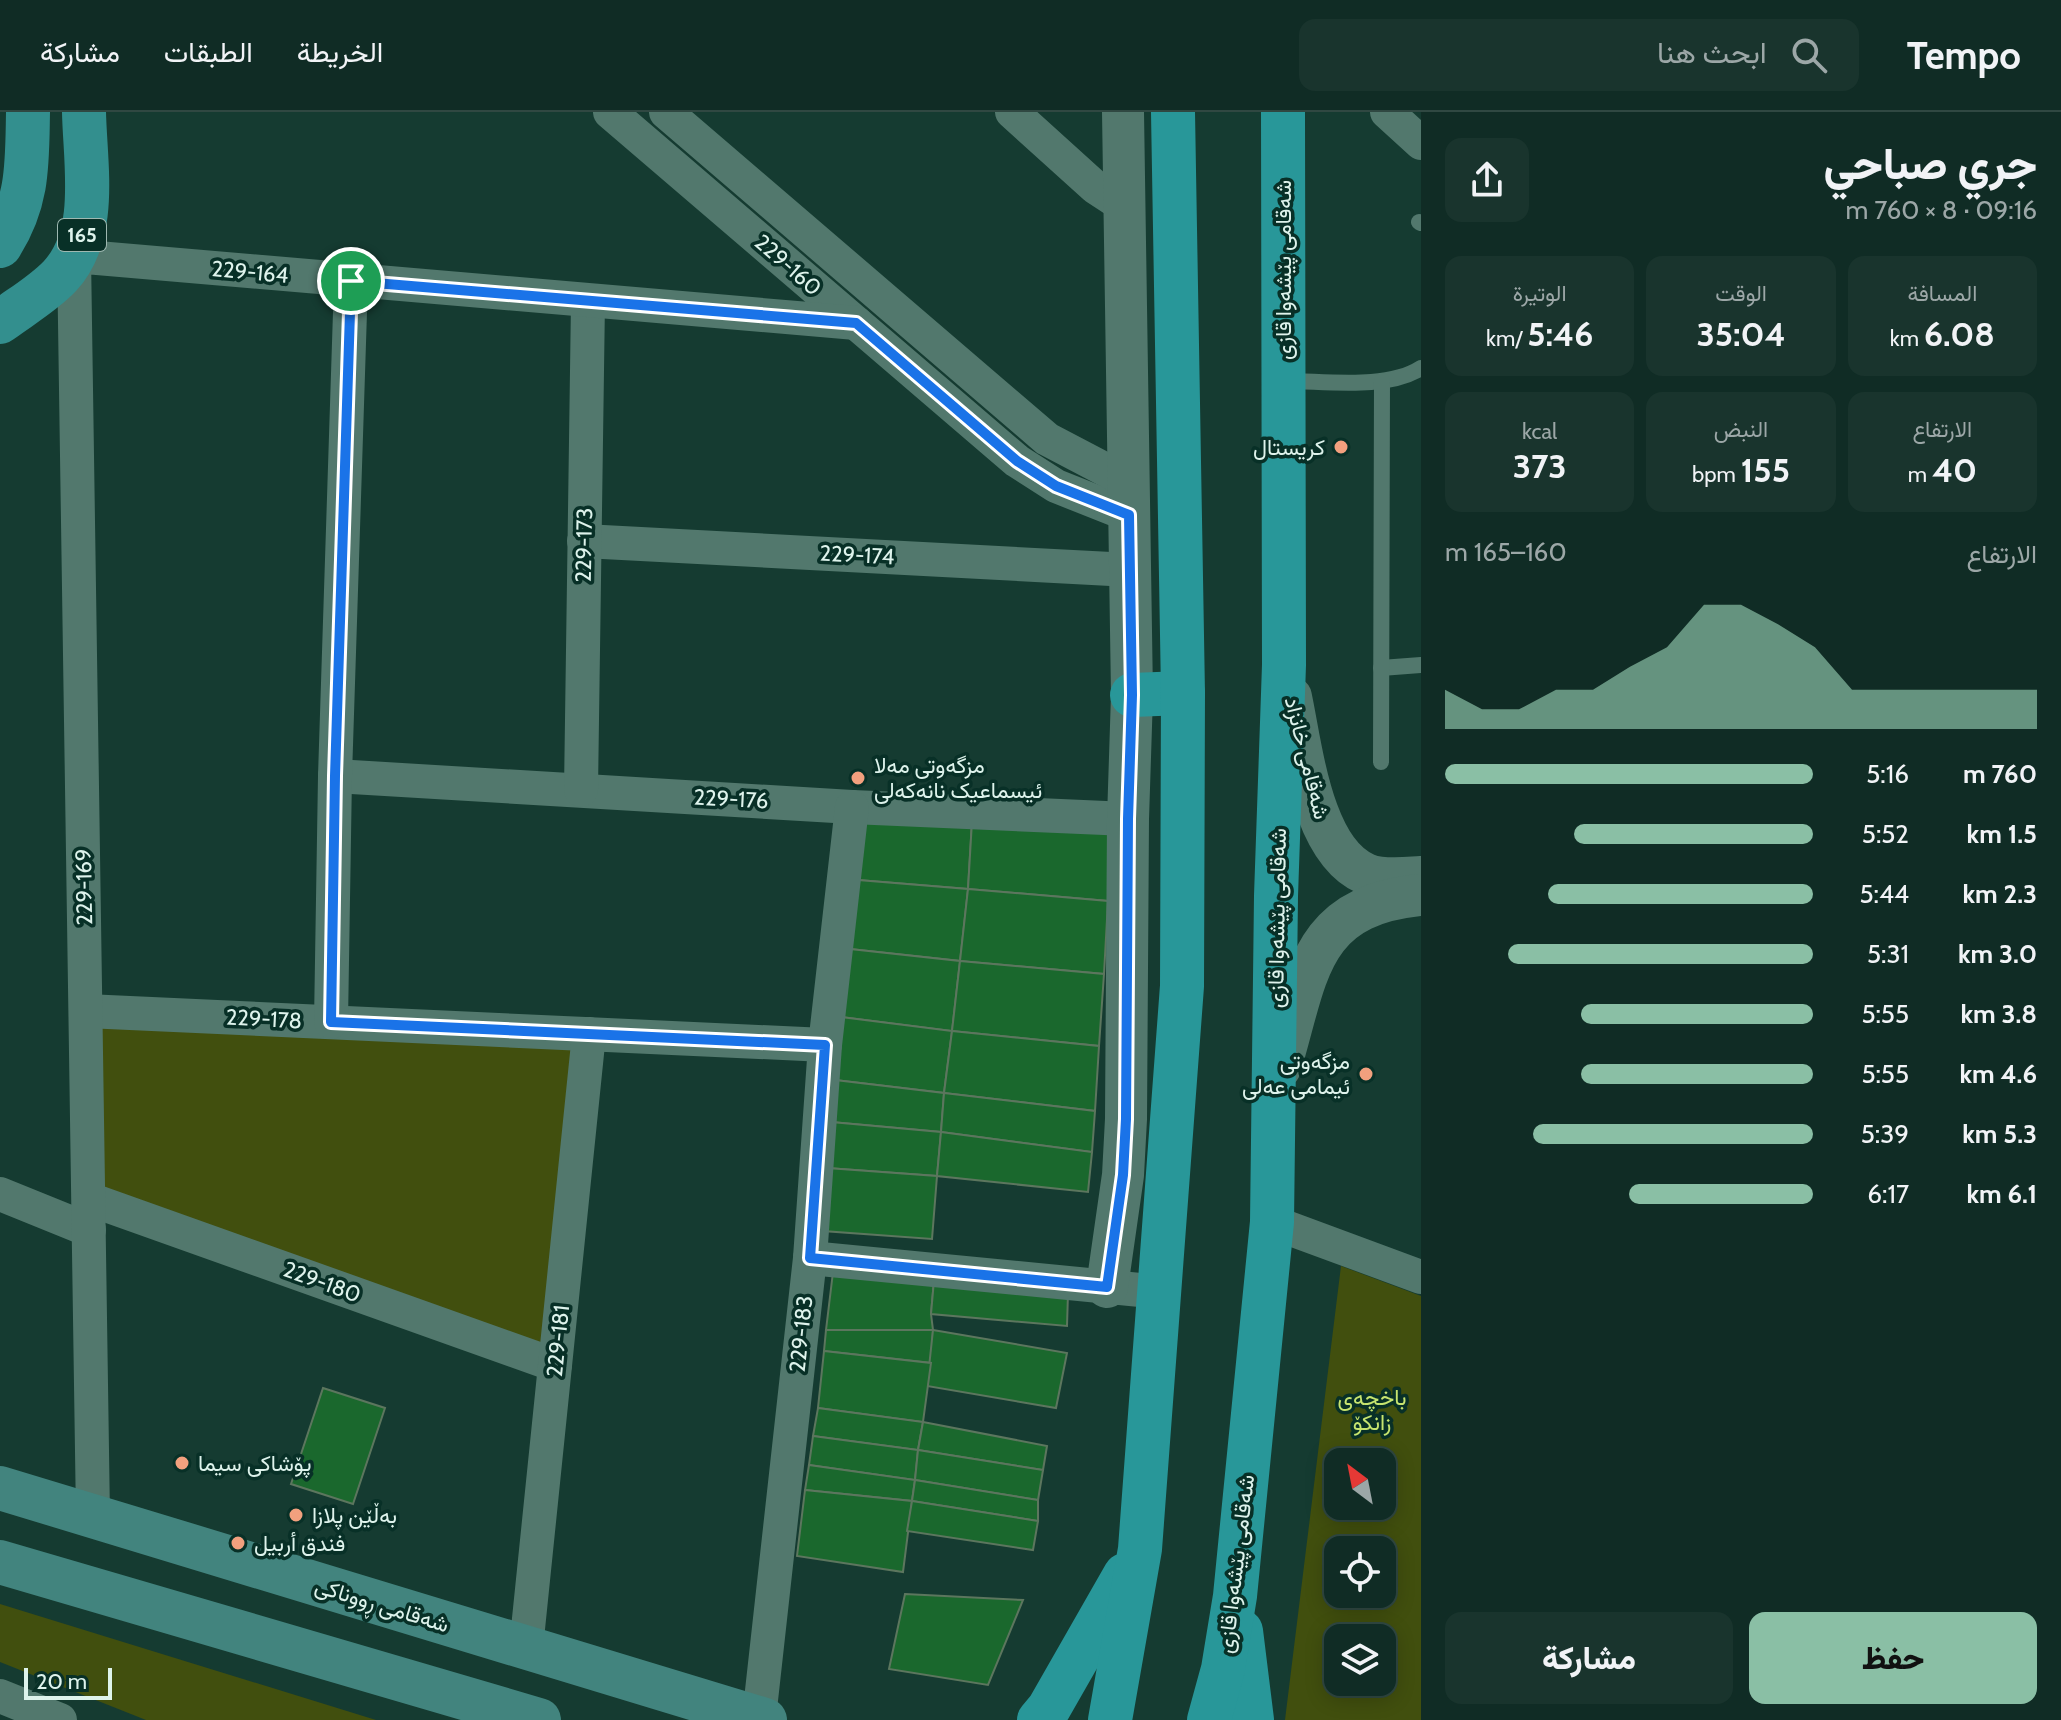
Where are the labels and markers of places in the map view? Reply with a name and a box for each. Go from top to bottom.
pin [317,247,385,315]
place label: كريستال [1253,434,1325,461]
marker: كريستال [1332,438,1350,456]
place label: مزگەوتی مەلا ئیسماعیک نانەکەلی [874,752,1042,804]
marker: مزگەوتی مەلا ئیسماعیک نانەکەلی [849,769,867,787]
place label: مزگەوتی ئیمامی عەلی [1242,1048,1350,1100]
marker: مزگەوتی ئیمامی عەلی [1357,1065,1375,1083]
place label: پۆشاکی سیما [198,1450,312,1478]
marker: پۆشاکی سیما [173,1454,191,1472]
place label: بەڵێن پلازا [312,1502,397,1530]
marker: بەڵێن پلازا [287,1506,305,1524]
place label: فندق أربيل [254,1530,345,1557]
marker: فندق أربيل [229,1534,247,1552]

